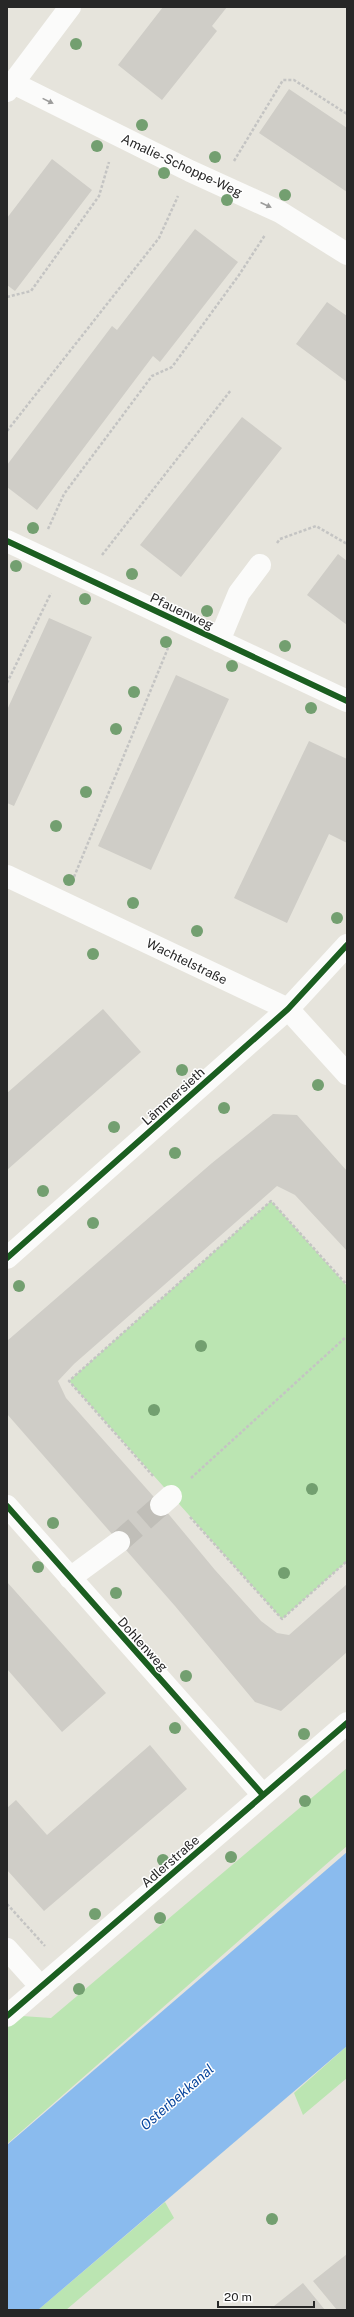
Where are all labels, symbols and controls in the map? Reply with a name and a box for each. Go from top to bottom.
one-way arrow [42,97,54,104]
street label: Amalie-Schoppe-Weg [119,131,245,200]
one-way arrow [261,202,272,208]
street label: Pfauenweg [148,590,216,633]
street label: Wachtelstraße [144,935,230,987]
street label: Lämmersieth [139,1064,208,1128]
street label: Dohlenweg [114,1614,171,1674]
street label: Adlerstraße [138,1832,202,1890]
water label: Osterbekkanal [137,2061,217,2133]
scale bar [218,2283,314,2309]
text: 20 m [224,2290,252,2304]

